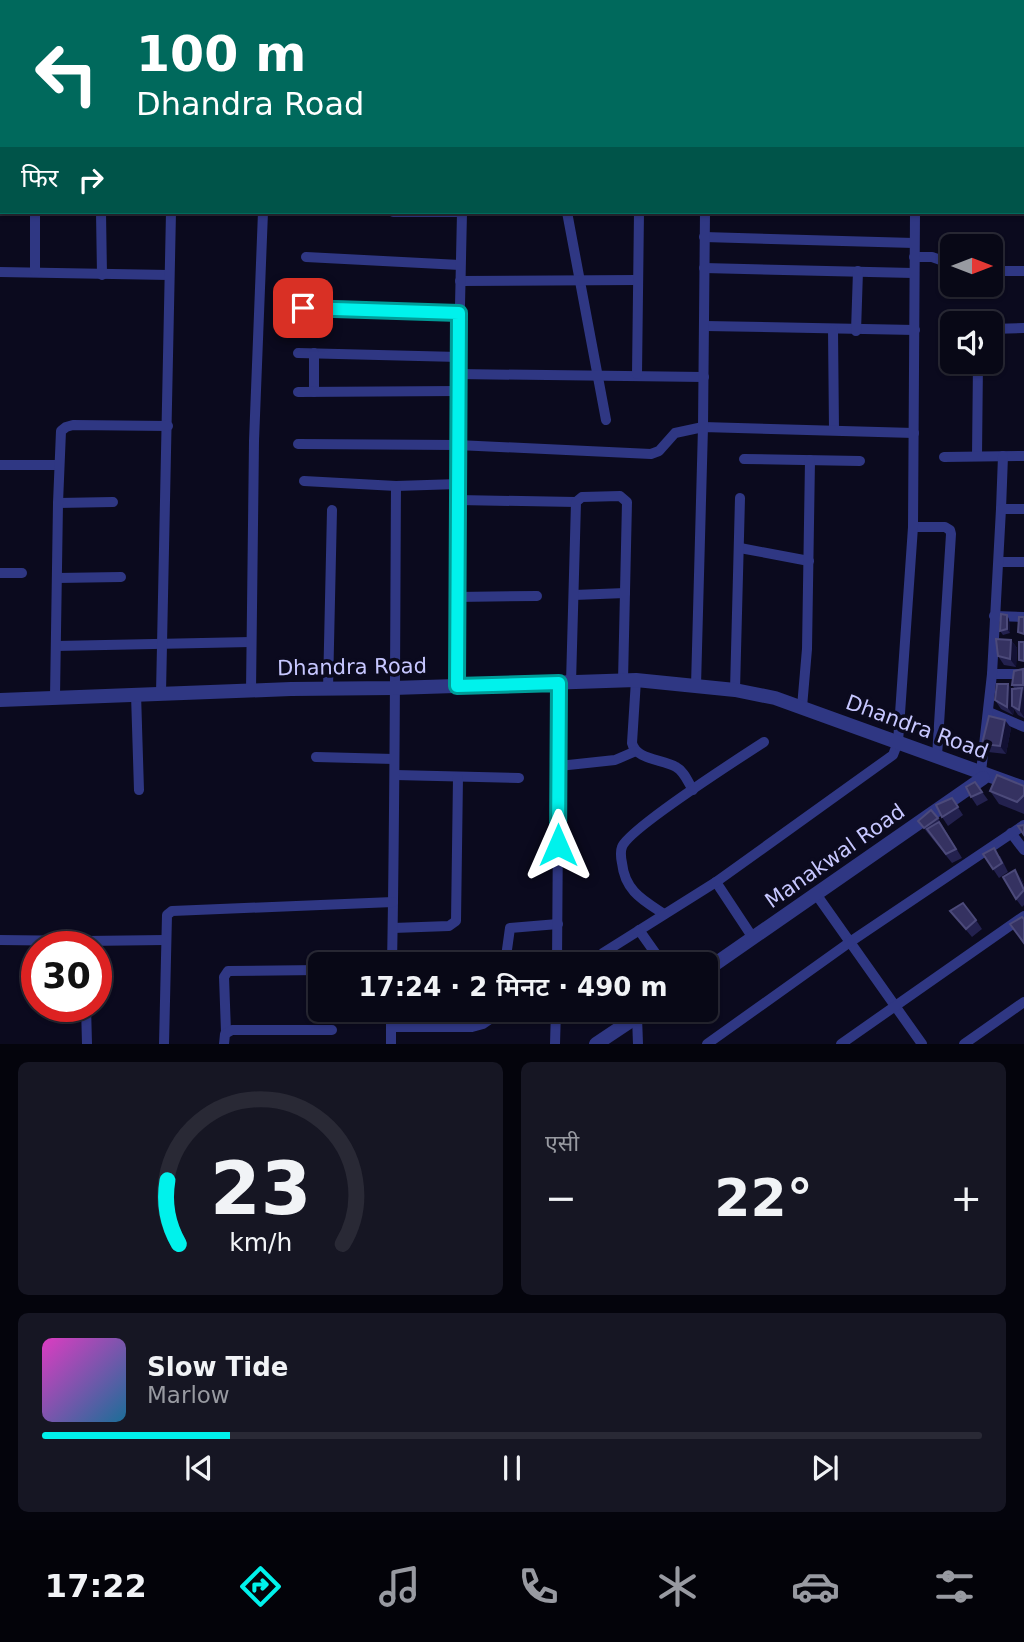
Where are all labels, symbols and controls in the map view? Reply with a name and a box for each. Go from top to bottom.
text: 100 m [136,26,306,83]
icon: left [21,28,112,119]
text: Dhandra Road [136,85,364,123]
icon: right [72,161,110,199]
text: फिर [21,163,58,193]
north arrow [940,234,1003,298]
map controls [940,234,1003,374]
pin [273,278,333,338]
icon: arrive [284,289,322,327]
button: sound [940,311,1003,374]
street label: Dhandra Road [277,654,427,680]
street label: Dhandra Road [842,690,992,764]
street label: Manakwal Road [761,799,909,913]
position arrow [521,808,595,882]
speed limit sign: 30 [21,931,112,1022]
text: 17:24 · 2 मिनट · 490 m [358,972,668,1002]
text: एसी [545,1130,579,1156]
text: 23 [210,1147,311,1232]
text: 22° [714,1168,813,1228]
text: − [545,1176,577,1220]
text: + [950,1176,982,1220]
text: km/h [229,1228,292,1257]
text: Slow Tide [147,1352,288,1382]
text: Marlow [147,1382,230,1408]
icon: previous [180,1449,218,1487]
icon: pause [493,1449,531,1487]
icon: next [806,1449,844,1487]
icon: directions [236,1562,285,1611]
icon: music [375,1562,424,1611]
icon: phone [514,1562,563,1611]
icon: climate [653,1562,702,1611]
icon: car [791,1562,840,1611]
icon: filters [930,1562,979,1611]
text: 17:22 [45,1567,147,1605]

